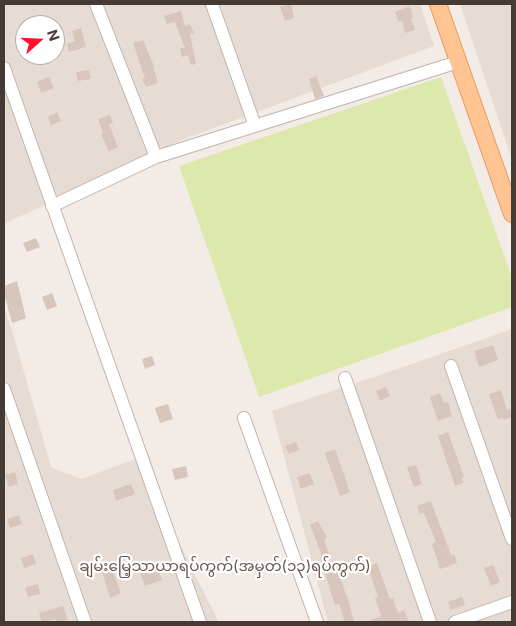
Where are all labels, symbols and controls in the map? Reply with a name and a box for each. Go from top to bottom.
north arrow [15,15,65,65]
text: N [44,27,63,43]
district label: ချမ်းမြေ့သာယာရပ်ကွက်(အမှတ်(၁၃)ရပ်ကွက်) [79,557,371,575]

